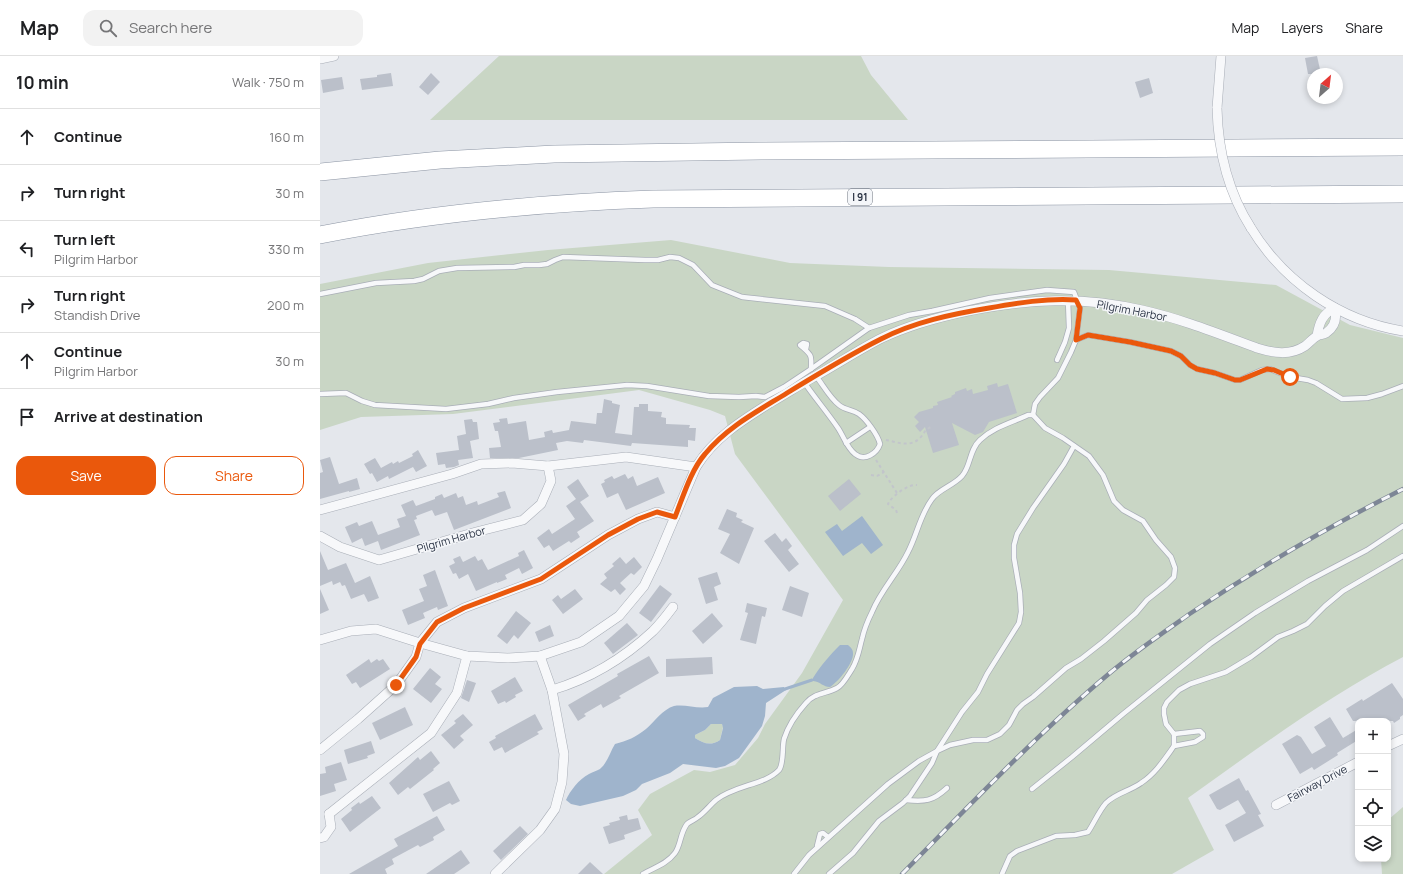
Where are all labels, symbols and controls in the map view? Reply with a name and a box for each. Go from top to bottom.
search box [83,10,363,46]
text: Map [20,15,59,41]
icon: search [97,17,119,39]
text: Search here [129,17,212,38]
text: Map [1231,18,1259,37]
text: Layers [1281,18,1323,37]
text: Share [1345,18,1383,37]
north arrow [1307,68,1343,104]
text: 10 min [16,71,69,94]
text: Walk · 750 m [232,73,304,91]
icon: ahead [16,126,38,148]
text: Continue [54,126,122,147]
text: 160 m [269,128,304,146]
icon: right [16,182,38,204]
text: Turn right [54,182,125,203]
text: 30 m [275,184,304,202]
road number: I 91 [848,189,872,205]
text: Turn left [54,229,116,250]
icon: left [16,238,38,260]
text: 330 m [268,240,304,258]
text: Pilgrim Harbor [54,250,138,268]
text: Turn right [54,285,125,306]
icon: right [16,294,38,316]
text: 200 m [267,296,304,314]
street label: Pilgrim Harbor [1096,296,1168,324]
text: Standish Drive [54,306,140,324]
text: Continue [54,341,122,362]
icon: ahead [16,350,38,372]
text: 30 m [275,352,304,370]
text: Pilgrim Harbor [54,362,138,380]
route start [1281,368,1299,386]
icon: arrive [16,406,38,428]
text: Arrive at destination [54,406,203,427]
button: Save [16,456,156,495]
button: Share [164,456,304,495]
street label: Pilgrim Harbor [415,522,487,556]
route end [387,676,405,694]
map controls [1355,718,1391,862]
button: + [1355,718,1391,754]
button: − [1355,754,1391,790]
street label: Fairway Drive [1285,761,1350,805]
button: locate [1355,790,1391,826]
button: layers [1355,826,1391,862]

